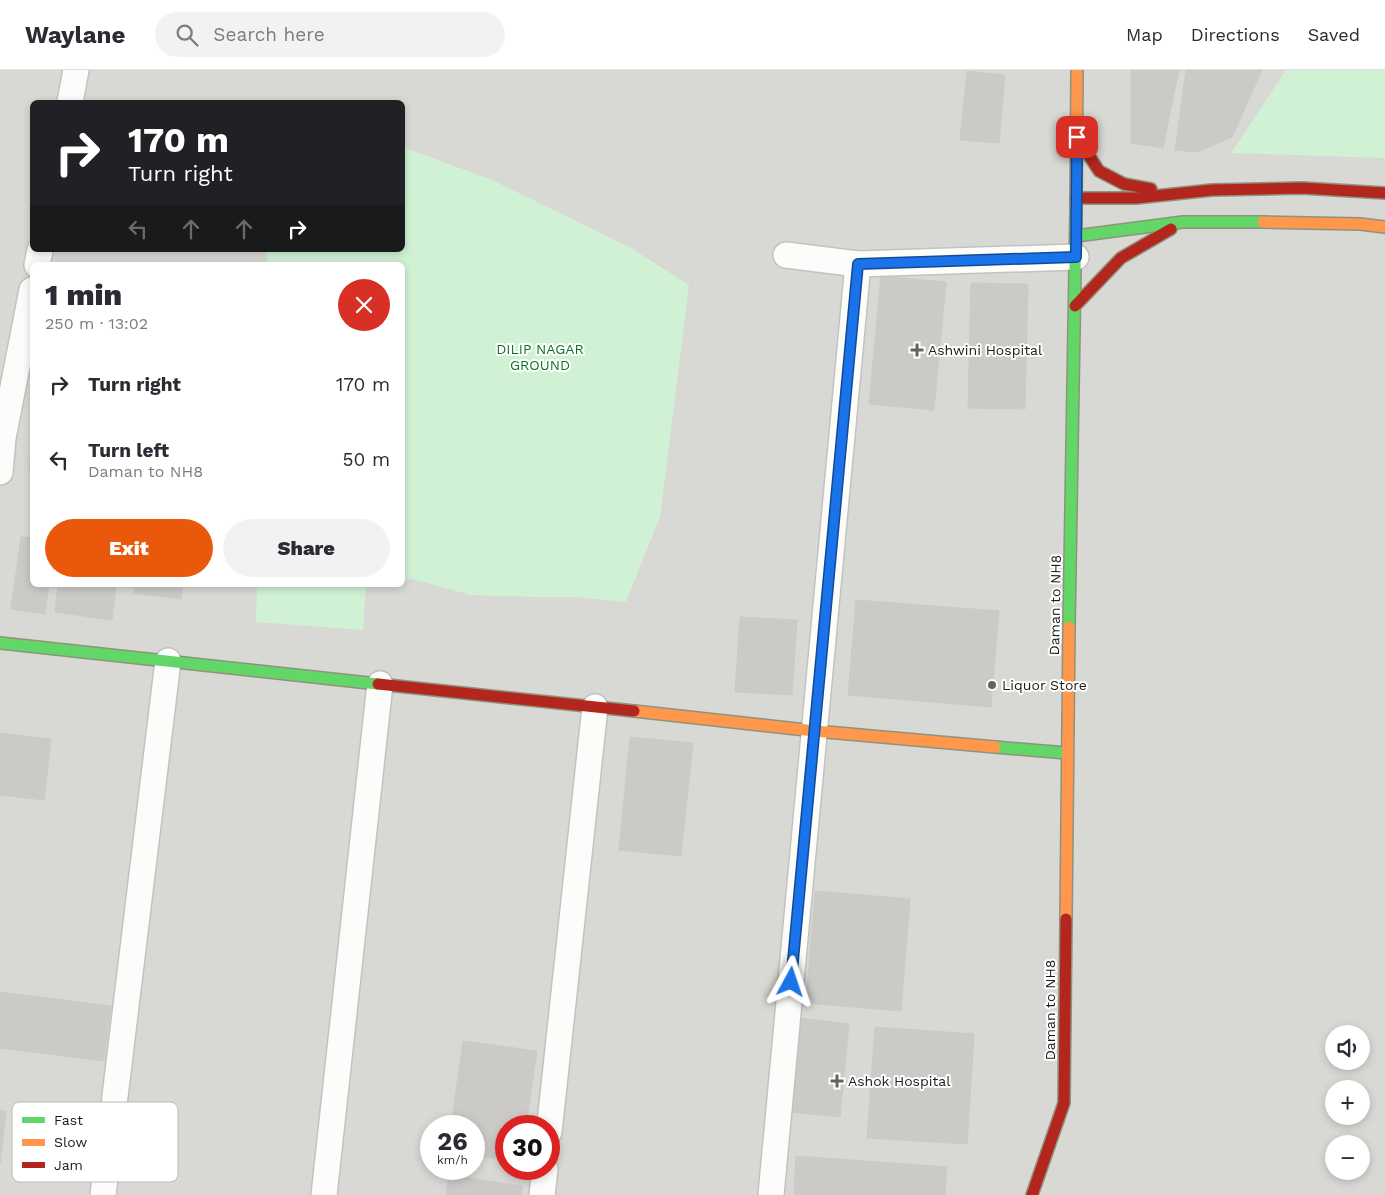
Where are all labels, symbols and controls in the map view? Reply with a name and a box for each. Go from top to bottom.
search box [155,12,505,57]
text: Waylane [25,21,125,49]
icon: search [173,21,201,49]
text: Search here [213,23,325,46]
text: Map [1126,24,1163,45]
text: Directions [1191,24,1280,45]
text: Saved [1308,24,1360,45]
pin [1056,116,1098,158]
text: 170 m [128,119,229,161]
icon: right [45,120,110,185]
icon: arrive [1063,123,1091,151]
text: Turn right [128,161,233,186]
icon: left [124,215,152,243]
icon: ahead [177,215,205,243]
icon: ahead [230,215,258,243]
icon: right [283,215,311,243]
text: 1 min [45,277,122,312]
button: close [338,279,390,331]
text: 250 m · 13:02 [45,314,148,333]
park label: DILIP NAGAR GROUND [496,341,584,373]
place label: Ashwini Hospital [928,342,1043,358]
marker: Ashwini Hospital [910,343,924,357]
icon: right [45,371,73,399]
text: Turn right [88,373,181,396]
text: 170 m [336,373,390,396]
text: Turn left [88,439,169,462]
icon: left [45,446,73,474]
text: 50 m [343,448,390,471]
text: Daman to NH8 [88,462,203,481]
button: Exit [45,519,213,577]
button: Share [223,519,390,577]
street label: Daman to NH8 [1046,555,1064,655]
place label: Liquor Store [1002,677,1087,693]
marker: Liquor Store [986,679,998,691]
position arrow [764,955,816,1007]
street label: Daman to NH8 [1042,960,1058,1060]
map controls [1325,1025,1370,1180]
button: sound [1325,1025,1370,1070]
place label: Ashok Hospital [848,1073,951,1089]
marker: Ashok Hospital [830,1074,844,1088]
button: + [1325,1080,1370,1125]
legend [12,1102,178,1182]
text: Fast [54,1112,83,1128]
speed limit sign: 30 [495,1115,560,1180]
text: 26 [437,1127,468,1156]
text: Slow [54,1134,87,1150]
button: − [1325,1135,1370,1180]
text: km/h [437,1153,468,1167]
text: Jam [54,1157,83,1173]

